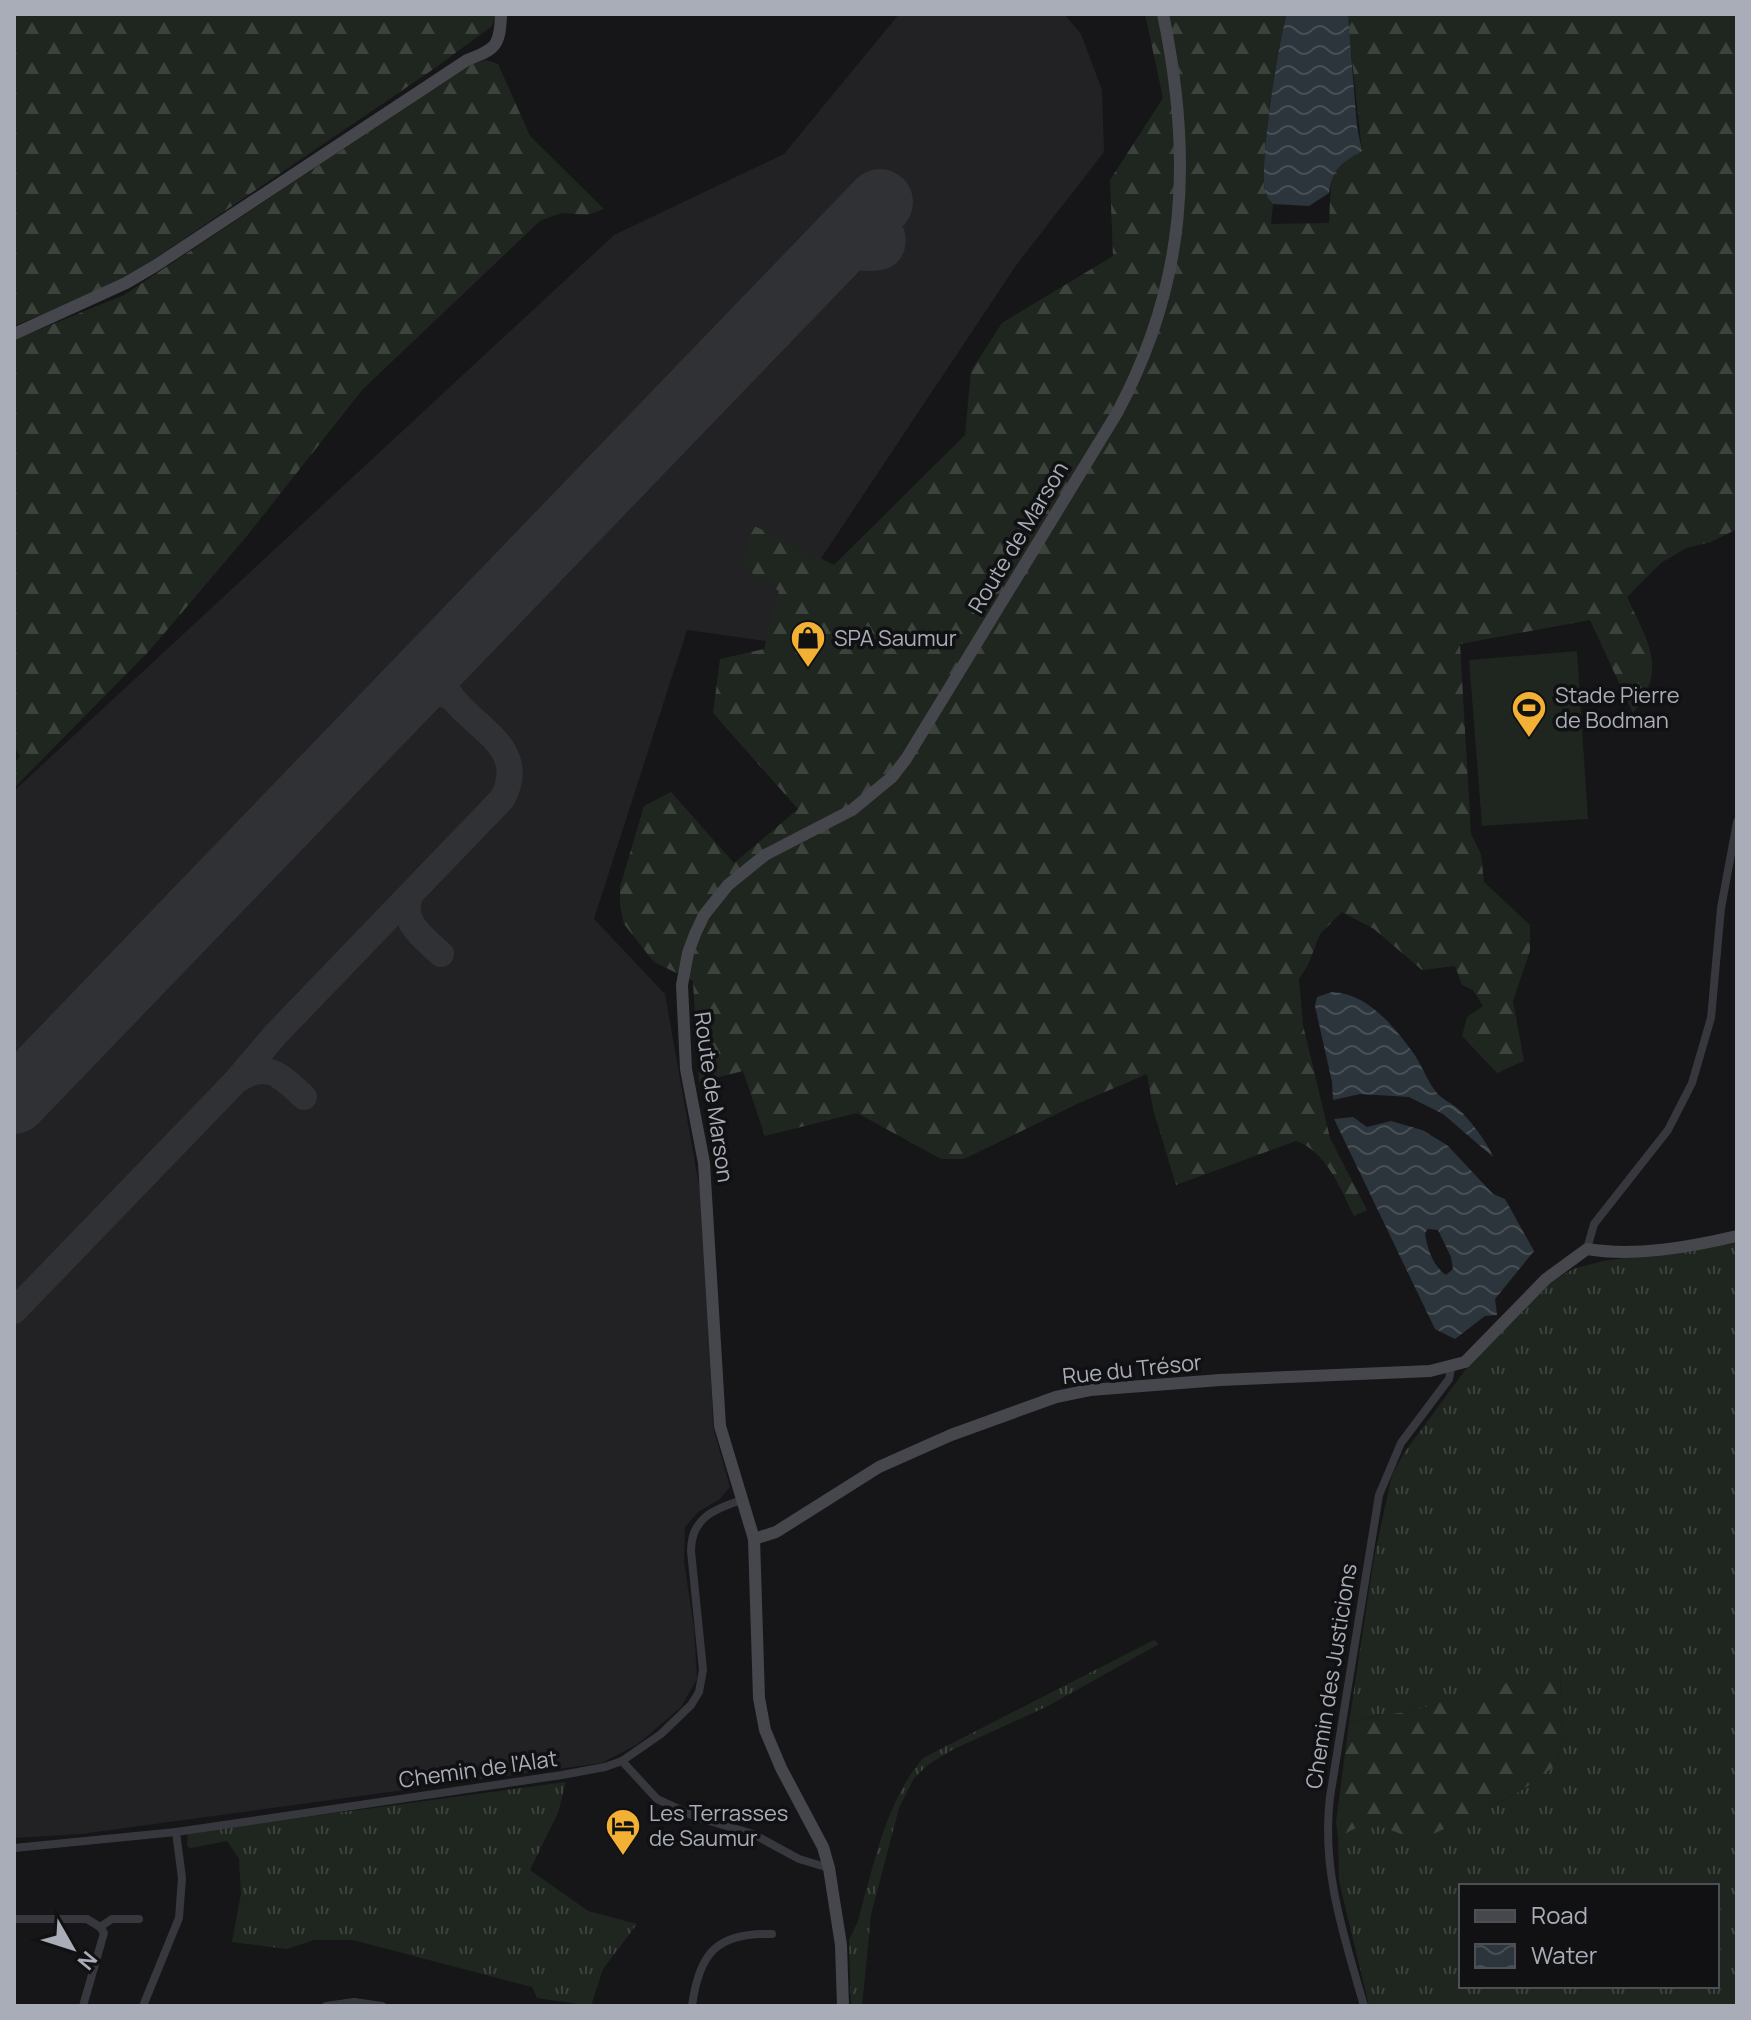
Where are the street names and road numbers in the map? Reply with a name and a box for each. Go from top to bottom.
street label: Route de Marson [961,456,1075,618]
street label: Route de Marson [687,1010,741,1184]
street label: Rue du Trésor [1061,1347,1203,1391]
street label: Chemin des Justicions [1298,1561,1364,1791]
street label: Chemin de l'Alat [397,1743,559,1795]

